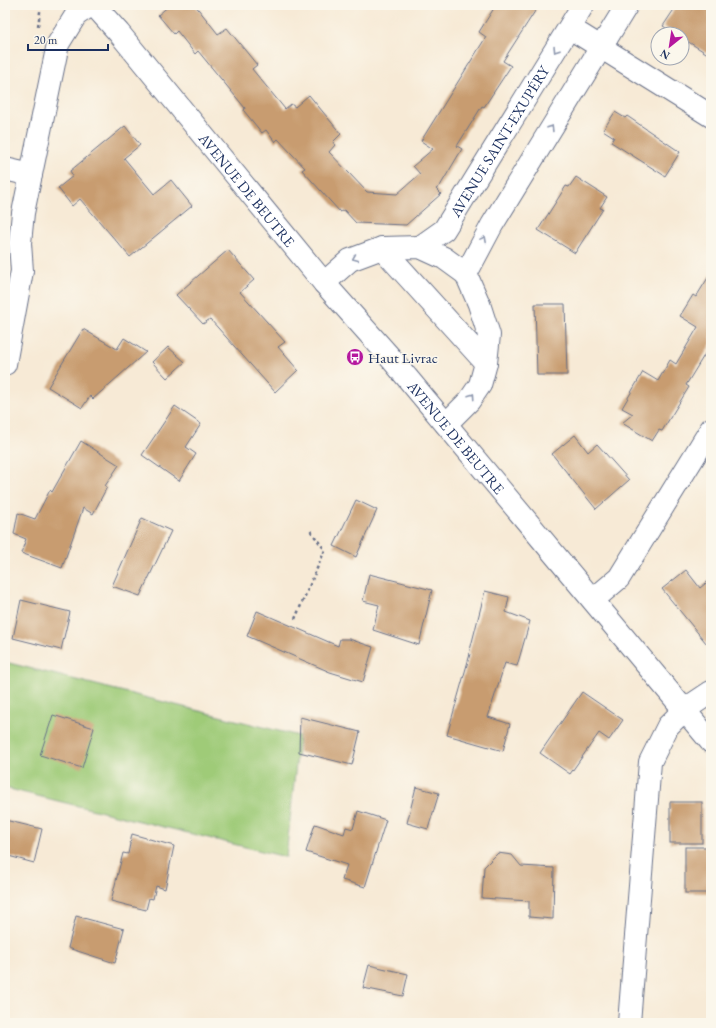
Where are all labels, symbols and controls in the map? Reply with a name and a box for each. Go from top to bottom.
scale bar [28,26,108,52]
north arrow [650,26,690,66]
text: 20 m [34,32,58,48]
one-way arrow [553,46,560,53]
text: N [658,46,672,63]
street label: AVENUE SAINT-EXUPÉRY [445,61,553,221]
one-way arrow [546,125,554,132]
street label: AVENUE DE BEUTRE [194,128,300,251]
one-way arrow [479,236,487,244]
one-way arrow [352,254,359,262]
bus stop icon: Haut Livrac [345,347,365,367]
place label: Haut Livrac [368,348,438,367]
street label: AVENUE DE BEUTRE [403,376,510,498]
one-way arrow [467,393,475,400]

